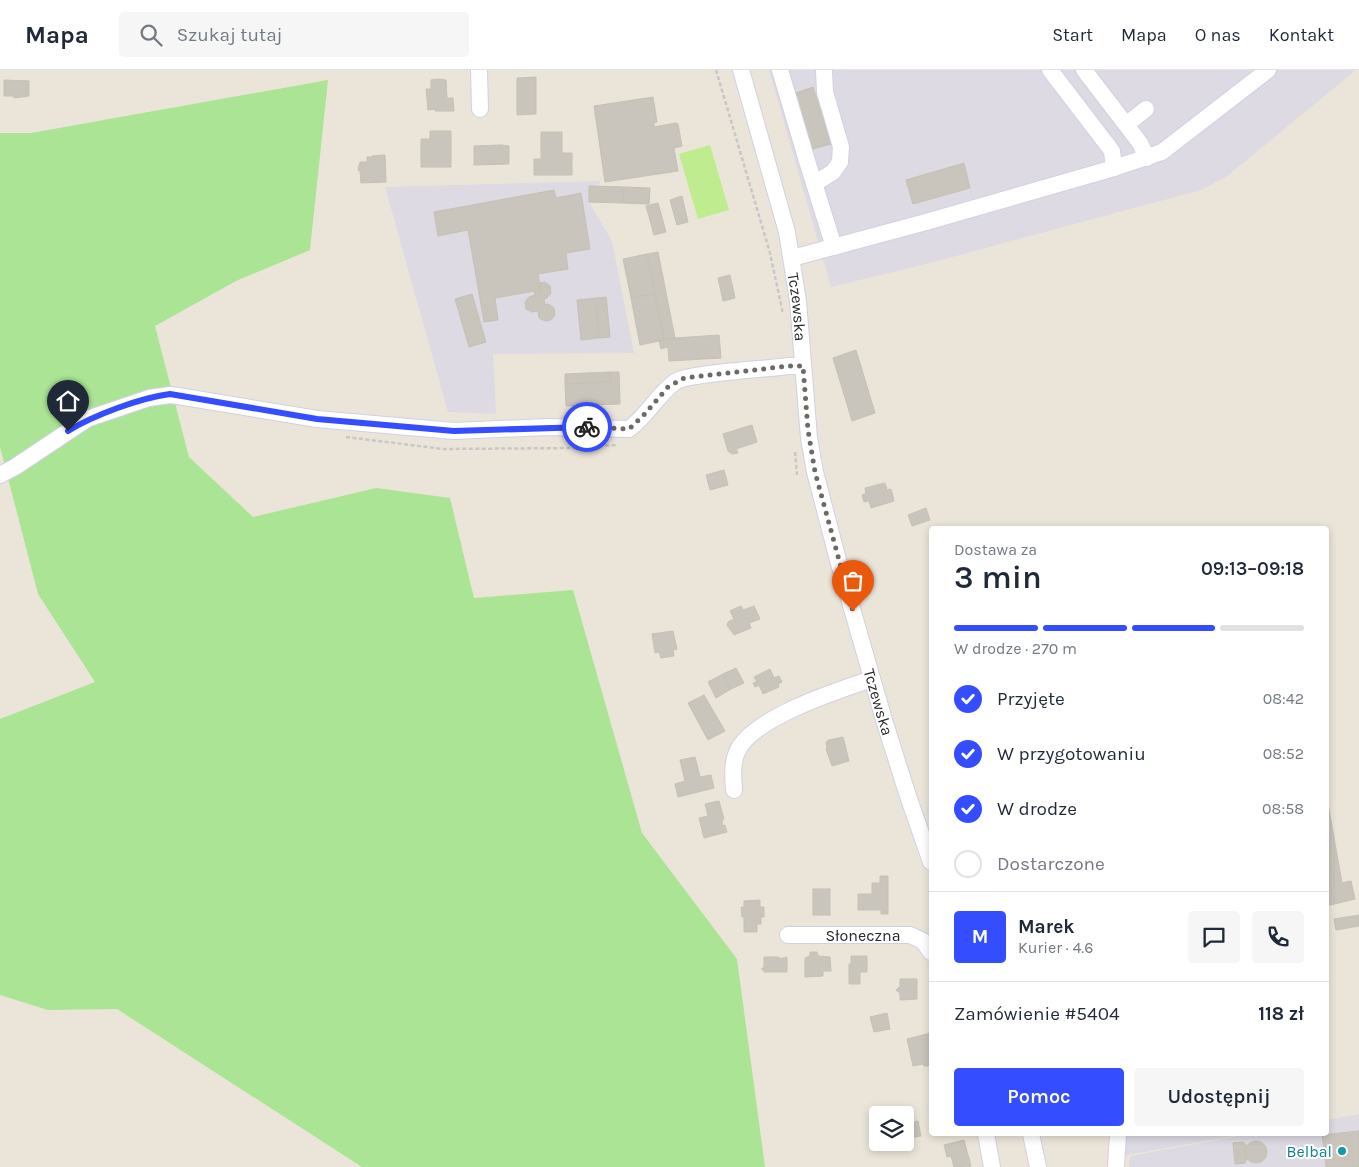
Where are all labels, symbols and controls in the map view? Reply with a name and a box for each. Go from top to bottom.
search box [119,12,469,57]
text: Mapa [25,21,89,49]
icon: search [137,21,165,49]
text: Szukaj tutaj [177,24,283,46]
text: Start [1052,24,1093,46]
text: Mapa [1121,24,1167,46]
text: O nas [1195,24,1241,46]
text: Kontakt [1269,24,1334,46]
street label: Tczewska [784,271,810,342]
pin [47,380,89,431]
icon: home [54,387,82,415]
courier [562,402,612,452]
icon: bike [573,413,601,441]
text: Dostawa za [954,540,1037,559]
text: 09:13–09:18 [1201,558,1304,580]
text: 3 min [954,559,1042,596]
pin [832,560,874,611]
icon: bag [839,567,867,595]
text: W drodze · 270 m [954,639,1077,658]
street label: Tczewska [860,667,897,738]
icon: check [954,685,982,713]
text: Przyjęte [997,688,1065,710]
text: 08:42 [1263,689,1304,708]
icon: check [954,740,982,768]
text: W przygotowaniu [997,743,1146,765]
text: 08:52 [1263,744,1304,763]
icon: check [954,795,982,823]
text: W drodze [997,798,1077,820]
text: 08:58 [1262,799,1304,818]
text: Dostarczone [997,853,1105,875]
button: chat [1188,911,1240,963]
button: phone [1252,911,1304,963]
text: Marek [1018,916,1075,938]
street label: Słoneczna [825,926,901,945]
text: M [972,926,988,948]
text: Kurier · 4.6 [1018,938,1093,957]
text: Zamówienie #5404 [954,1003,1120,1025]
text: 118 zł [1258,1003,1304,1025]
button: Pomoc [954,1068,1124,1126]
button: Udostępnij [1134,1068,1304,1126]
map controls [869,1106,914,1151]
button: layers [869,1106,914,1151]
place label: Belbal [1287,1142,1332,1161]
marker: Belbal [1336,1145,1348,1157]

